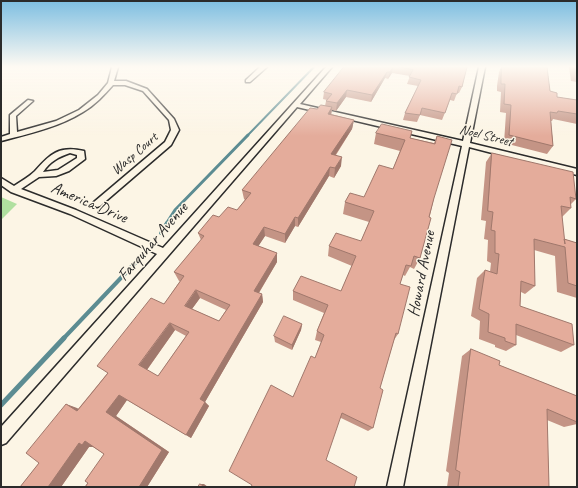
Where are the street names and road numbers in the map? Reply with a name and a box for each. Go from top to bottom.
street label: Noel Street [458,121,514,151]
street label: Wasp Court [108,129,162,179]
street label: America Drive [48,178,130,228]
street label: Farquhar Avenue [113,199,193,285]
street label: Howard Avenue [404,229,440,319]

